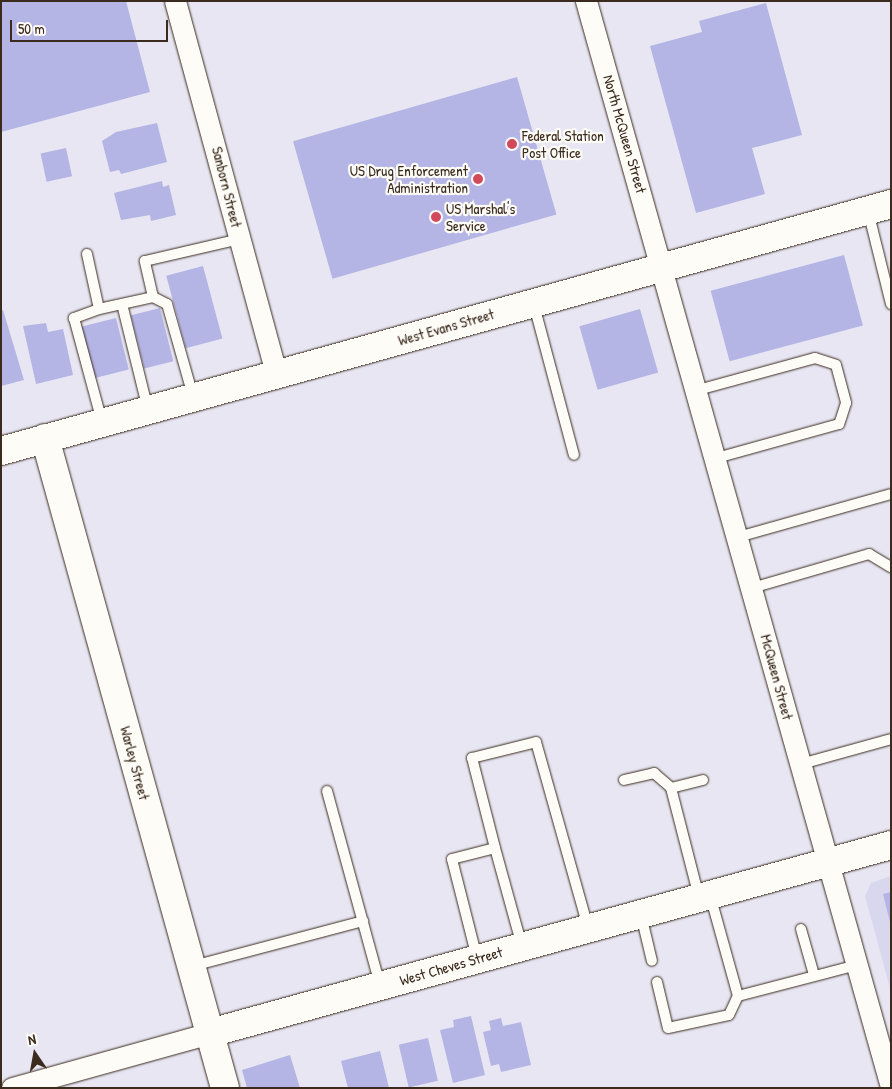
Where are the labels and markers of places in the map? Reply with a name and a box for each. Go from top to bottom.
place label: Federal Station Post Office [522,126,604,161]
marker: Federal Station Post Office [506,138,518,150]
place label: US Drug Enforcement Administration [350,161,468,196]
marker: US Drug Enforcement Administration [472,173,484,185]
place label: US Marshal's Service [446,199,515,234]
marker: US Marshal's Service [430,211,442,223]

